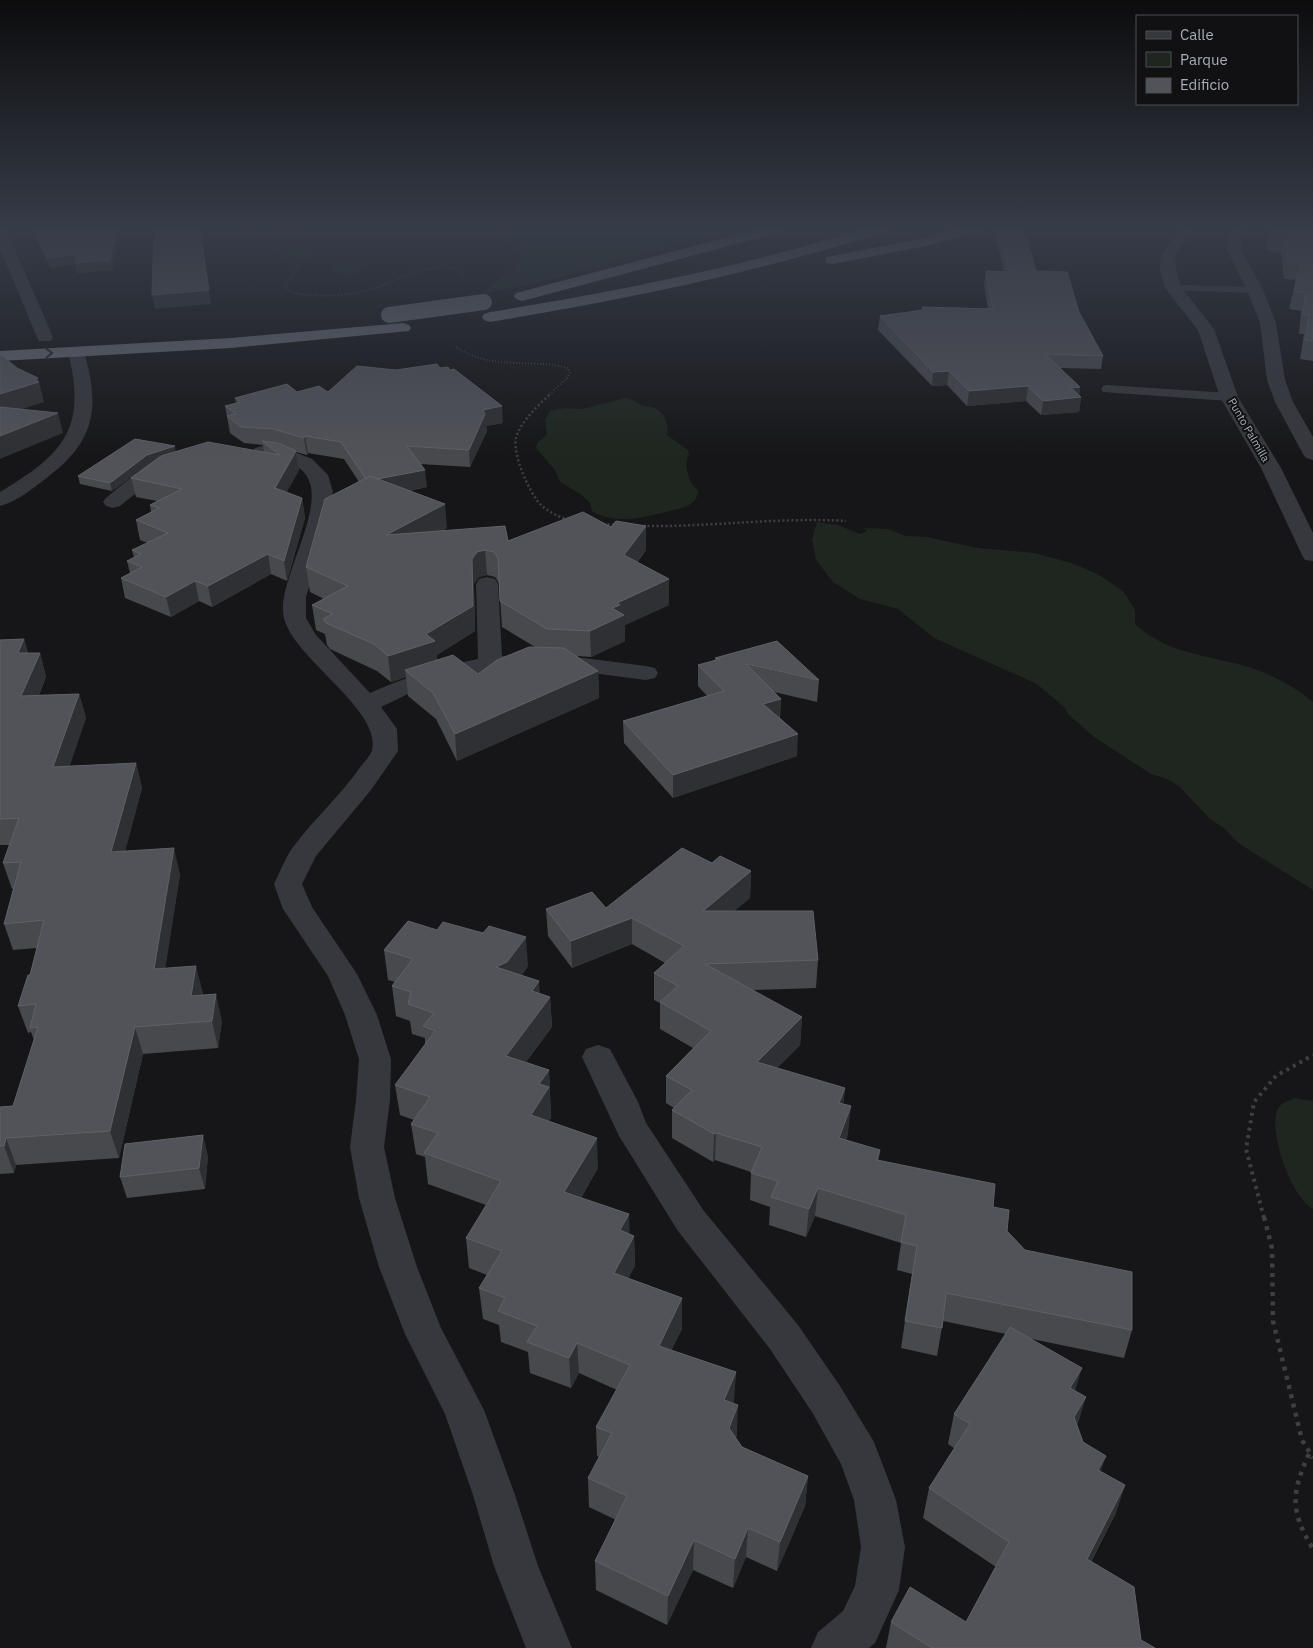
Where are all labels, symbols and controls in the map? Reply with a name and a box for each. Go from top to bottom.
legend [1136,15,1298,105]
text: Calle [1180,25,1214,44]
text: Parque [1180,50,1228,69]
text: Edificio [1180,75,1229,94]
one-way arrow [45,348,53,358]
street label: Punto Palmilla [1225,396,1273,464]

